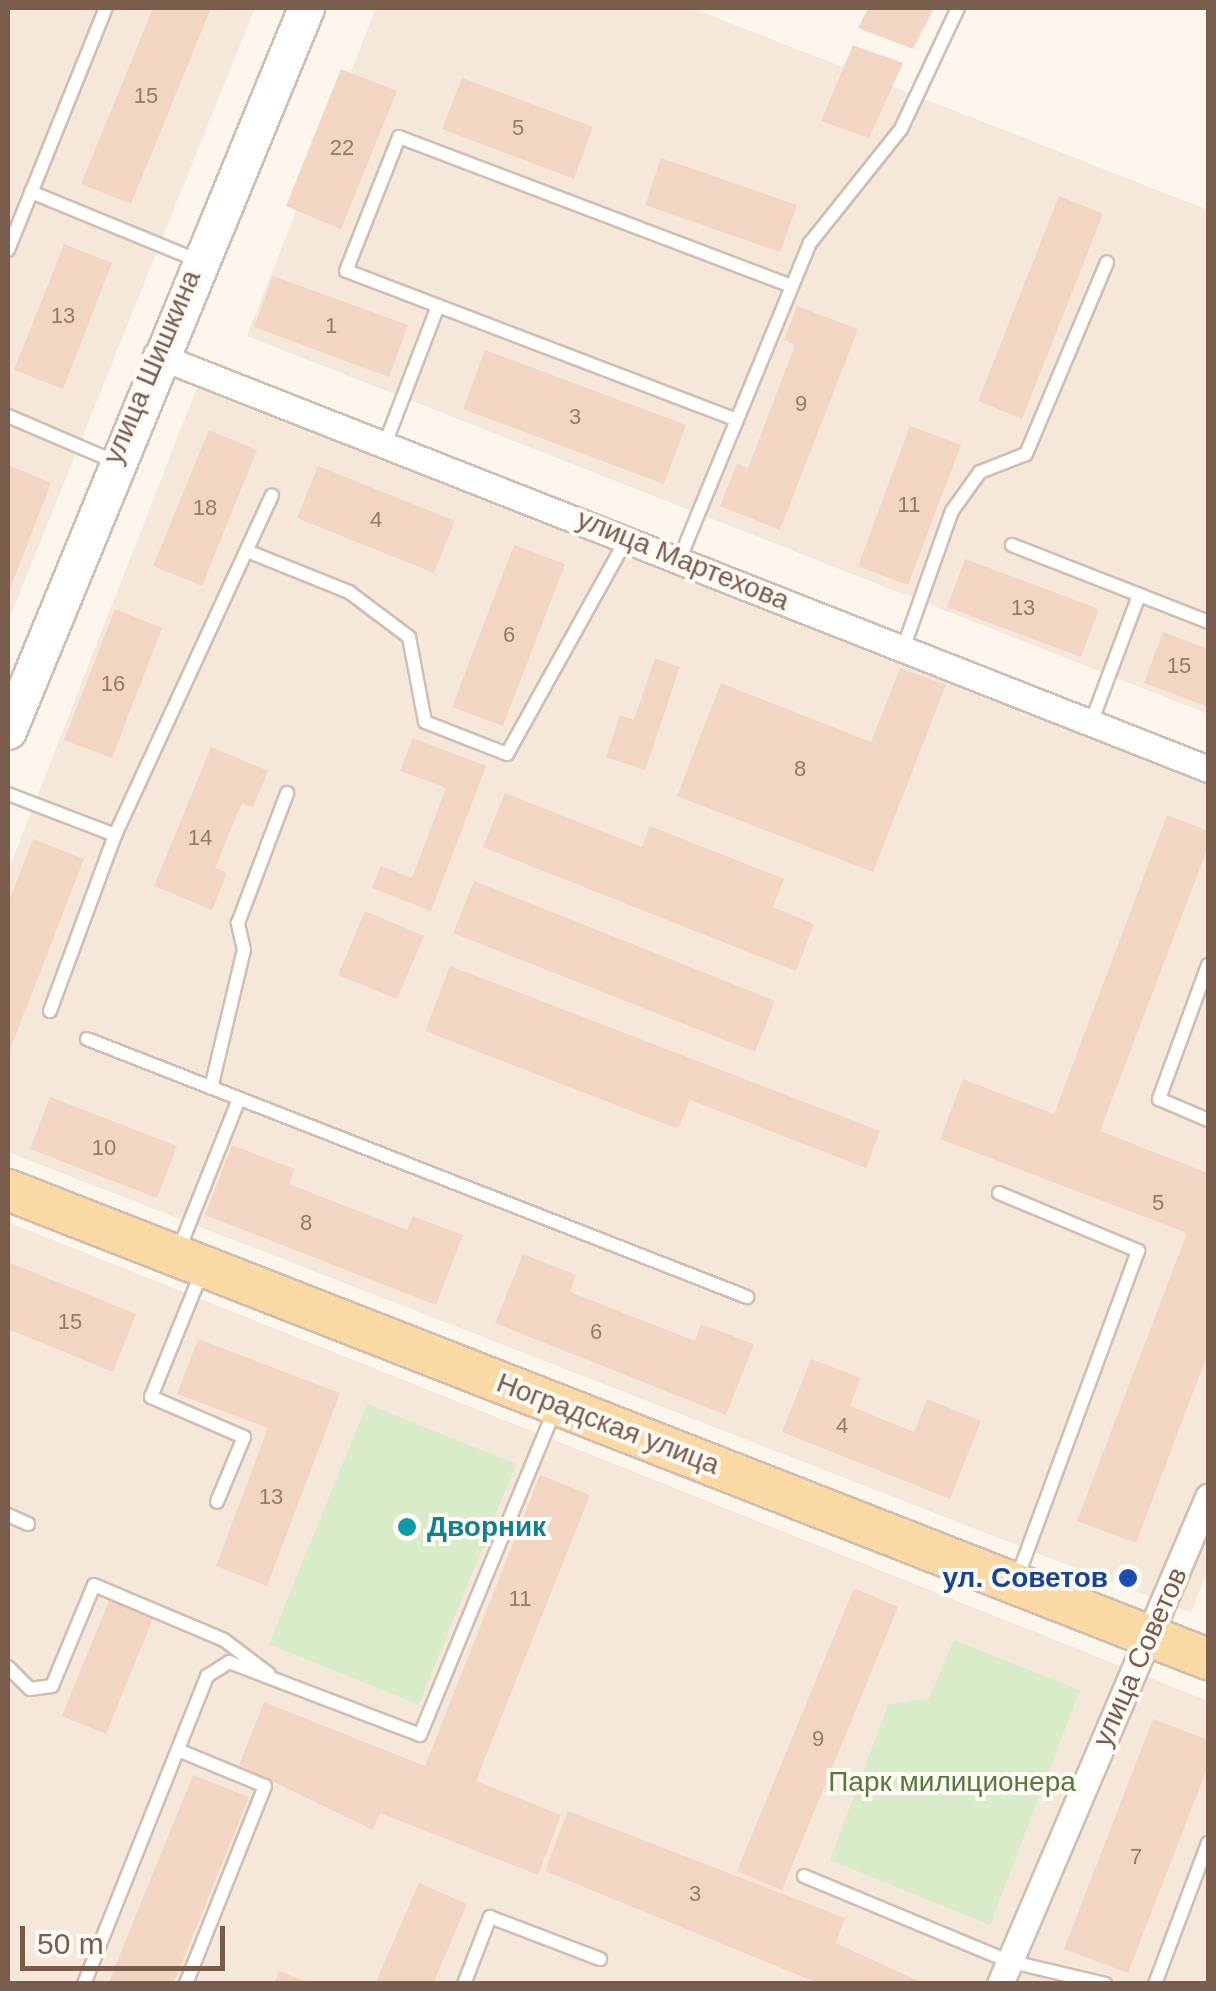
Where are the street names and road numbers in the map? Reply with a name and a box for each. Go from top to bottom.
street label: улица Шишкина [96,265,208,469]
street label: улица Мартехова [572,502,794,618]
street label: Ноградская улица [492,1366,724,1482]
street label: улица Советов [1085,1562,1195,1752]

